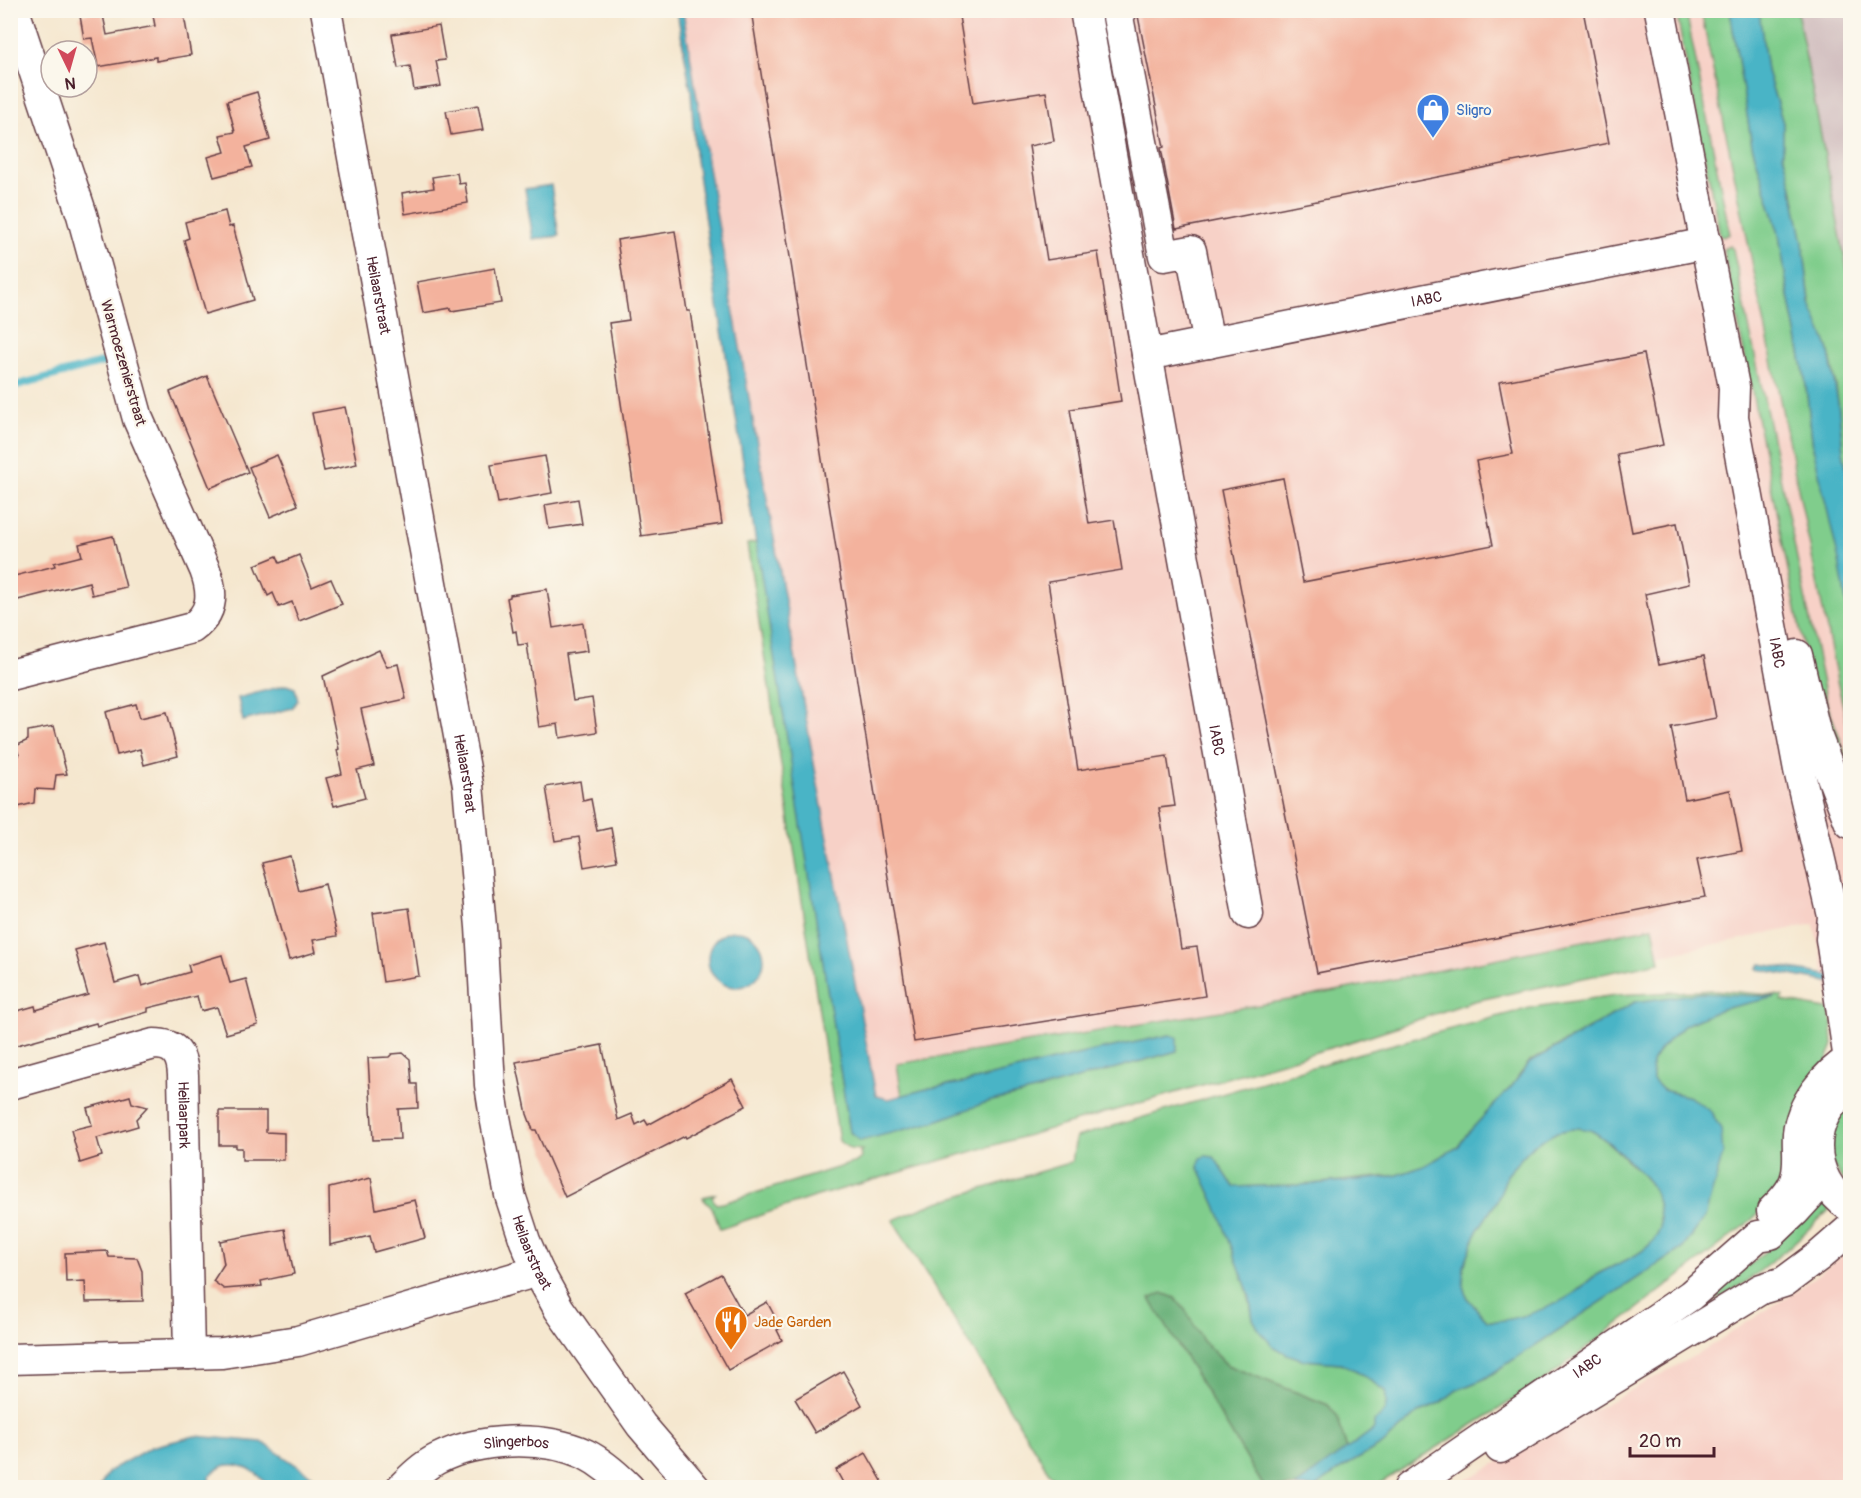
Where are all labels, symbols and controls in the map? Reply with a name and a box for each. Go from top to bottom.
north arrow [39,39,99,99]
text: N [64,73,76,93]
shop icon: Sligro [1415,92,1451,139]
place label: Sligro [1456,101,1492,120]
street label: Heilaarstraat [362,254,395,337]
street label: IABC [1409,287,1444,311]
street label: Warmoezenierstraat [96,298,150,429]
street label: IABC [1765,636,1789,670]
street label: IABC [1205,723,1229,757]
street label: Heilaarstraat [449,732,480,815]
street label: Heilaarpark [174,1081,194,1150]
street label: Heilaarstraat [508,1213,557,1294]
restaurant icon: Jade Garden [713,1304,749,1351]
place label: Jade Garden [754,1313,831,1332]
street label: IABC [1569,1349,1606,1383]
scale bar [1630,1420,1714,1458]
text: 20 m [1639,1430,1681,1453]
street label: Slingerbos [482,1432,550,1454]

